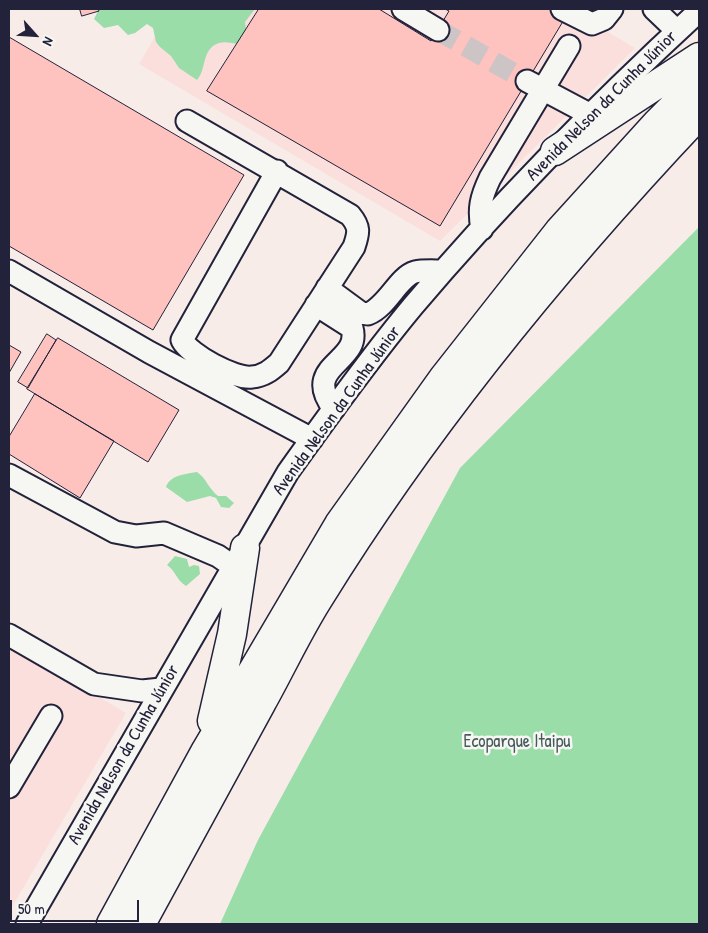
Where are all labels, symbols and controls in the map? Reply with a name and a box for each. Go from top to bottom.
north arrow [10,10,60,60]
street label: Avenida Nelson da Cunha Júnior [522,26,682,186]
text: N [39,34,59,49]
street label: Avenida Nelson da Cunha Júnior [268,322,406,500]
street label: Avenida Nelson da Cunha Júnior [64,661,184,849]
park label: Ecoparque Itaipu [463,731,571,753]
scale bar [12,890,141,922]
text: 50 m [18,898,45,919]

